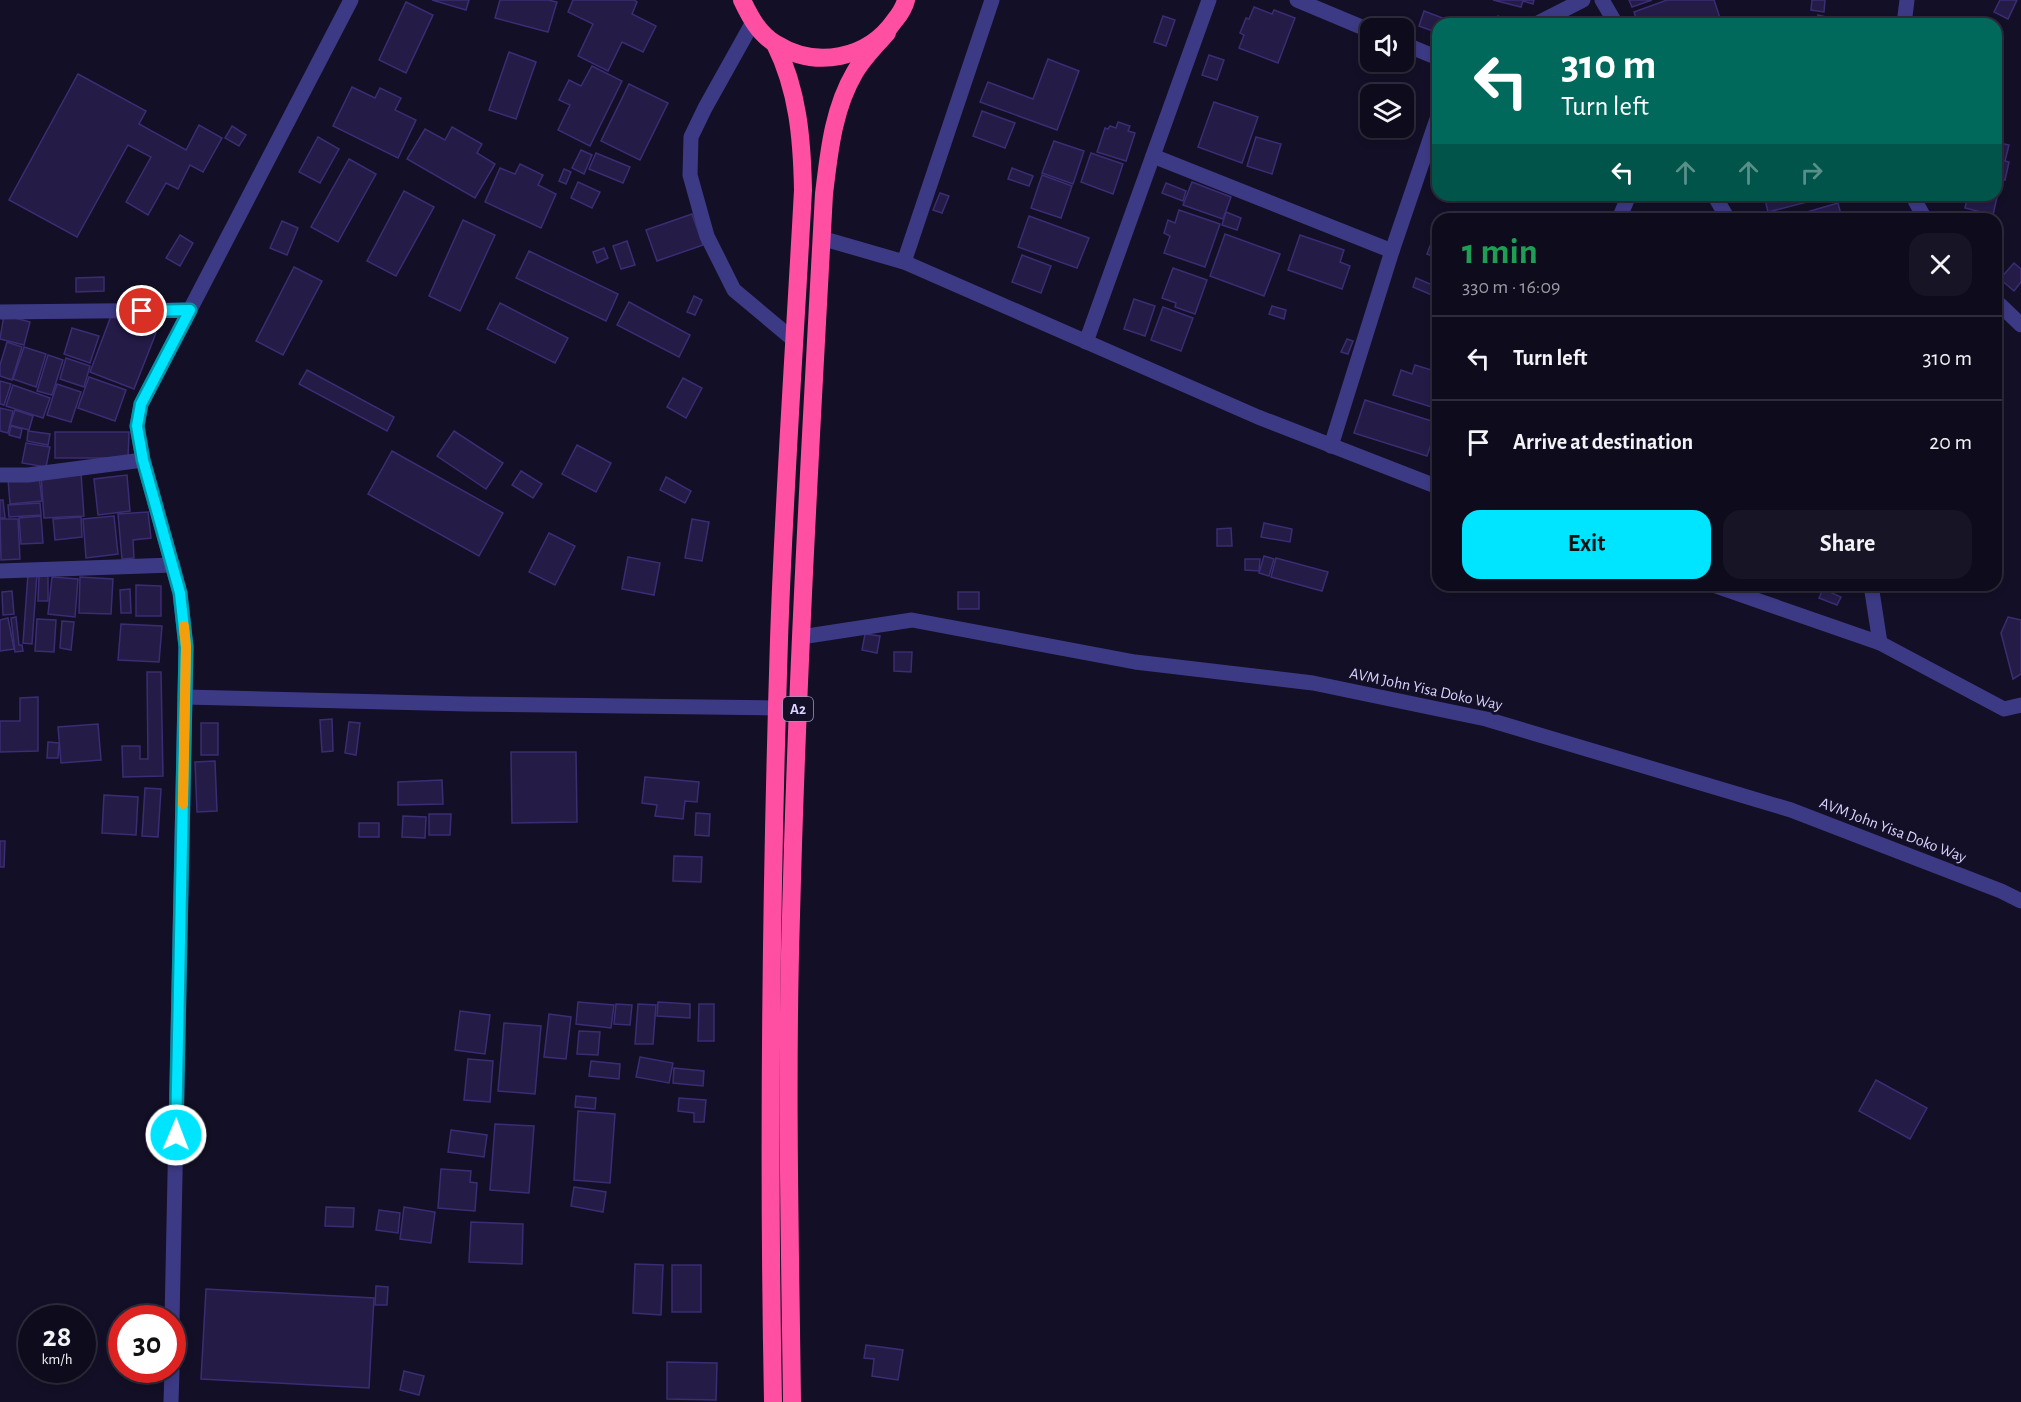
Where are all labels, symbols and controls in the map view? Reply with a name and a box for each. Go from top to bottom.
map controls [1360,18,1414,138]
button: sound [1360,18,1414,72]
icon: left [1462,42,1540,120]
text: 310 m [1561,44,1656,86]
button: layers [1360,84,1414,138]
text: Turn left [1561,93,1649,120]
icon: left [1606,156,1639,189]
icon: ahead [1669,156,1702,189]
icon: ahead [1732,156,1765,189]
icon: right [1795,156,1828,189]
button: close [1909,233,1972,296]
text: 1 min [1462,234,1538,270]
text: 330 m · 16:09 [1462,277,1560,297]
pin [116,285,167,336]
icon: arrive [125,294,158,327]
icon: left [1462,342,1495,375]
text: Turn left [1513,347,1587,369]
text: 310 m [1923,347,1972,369]
icon: arrive [1462,426,1495,459]
text: Arrive at destination [1513,431,1693,453]
text: 20 m [1929,431,1972,453]
button: Exit [1462,510,1711,579]
button: Share [1723,510,1972,579]
street label: AVM John Yisa Doko Way [1348,665,1504,714]
road number: A2 [783,697,813,721]
street label: AVM John Yisa Doko Way [1817,795,1969,866]
position arrow [144,1103,208,1167]
speed limit sign: 30 [108,1305,186,1383]
text: 28 [43,1322,71,1352]
text: km/h [42,1352,72,1367]

